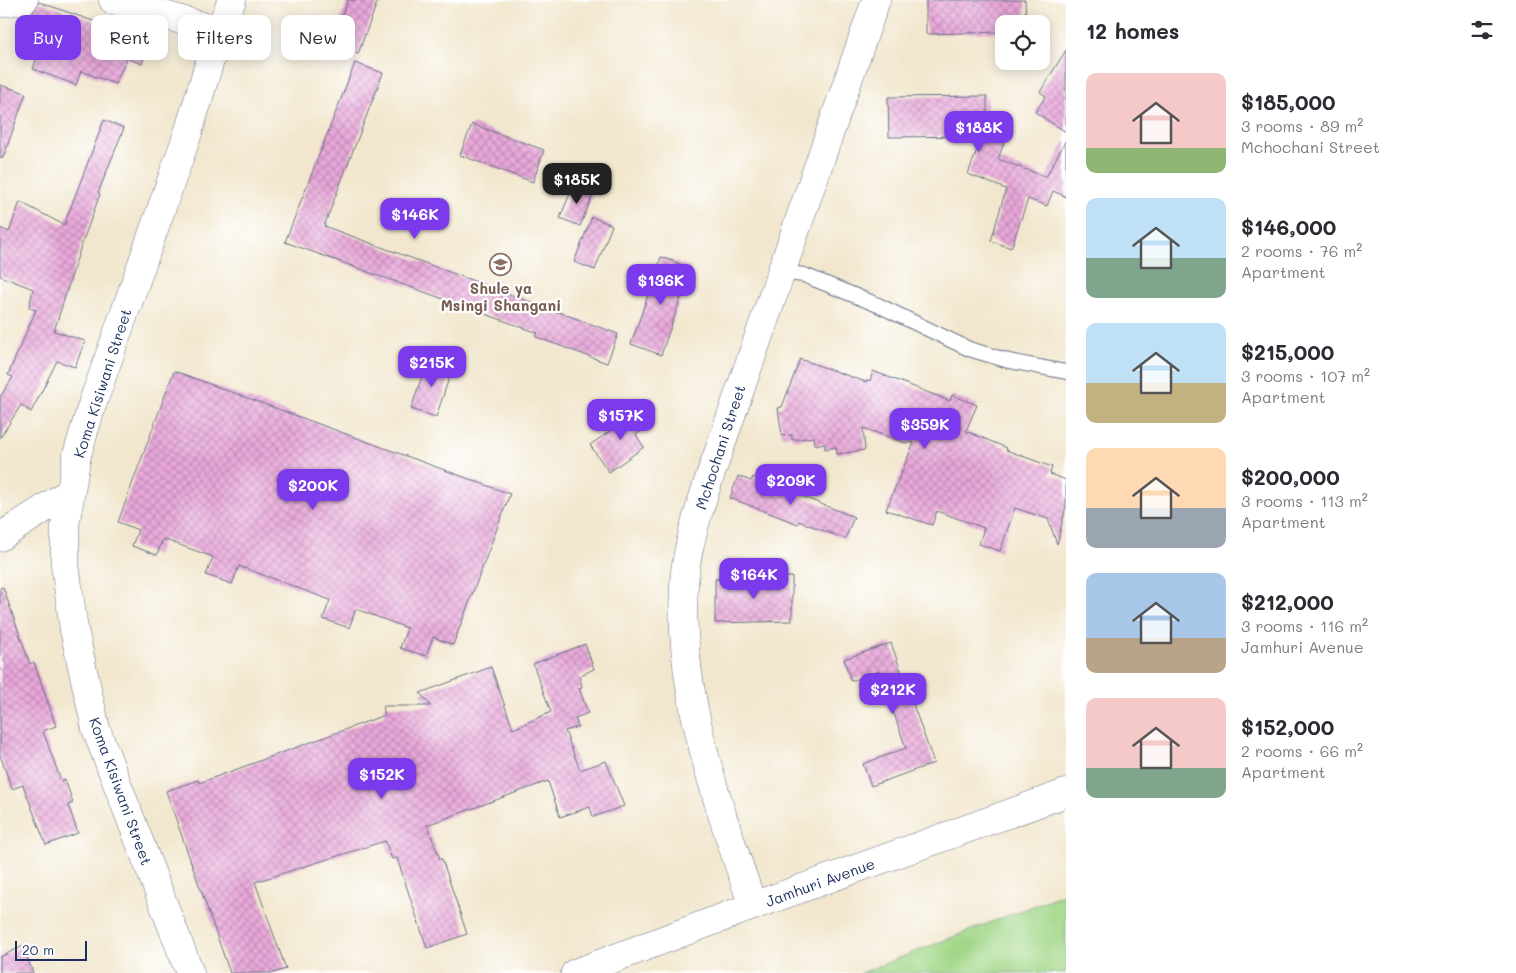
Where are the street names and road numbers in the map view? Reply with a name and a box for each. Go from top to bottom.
street label: Koma Kisiwani Street [68,306,136,460]
street label: Mchochani Street [690,382,750,512]
street label: Koma Kisiwani Street [85,714,157,868]
street label: Jamhuri Avenue [763,853,877,911]

